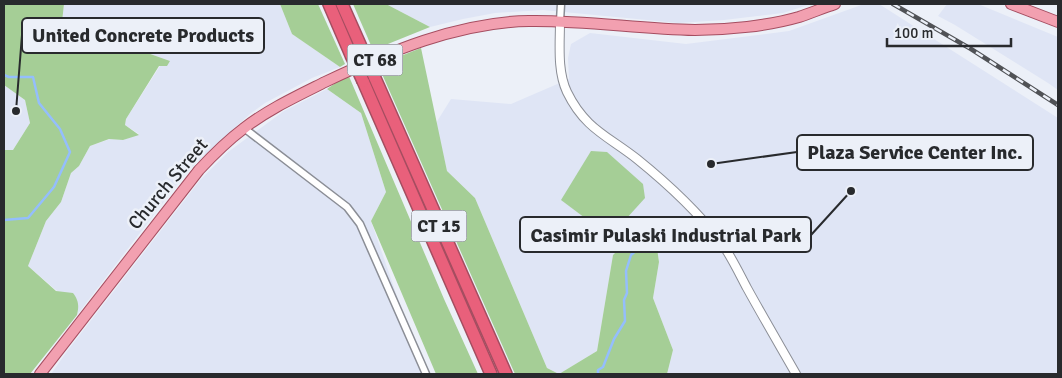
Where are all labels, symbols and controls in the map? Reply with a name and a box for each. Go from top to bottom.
scale bar [887,15,1011,47]
callout: United Concrete Products [22,18,264,53]
text: United Concrete Products [32,23,254,48]
text: 100 m [894,24,934,42]
road number: CT 68 [348,44,402,76]
street label: Church Street [123,133,213,235]
callout: Plaza Service Center Inc. [797,135,1033,170]
text: Plaza Service Center Inc. [807,140,1023,165]
road number: CT 15 [412,210,466,242]
callout: Casimir Pulaski Industrial Park [520,217,811,252]
text: Casimir Pulaski Industrial Park [530,223,802,248]

